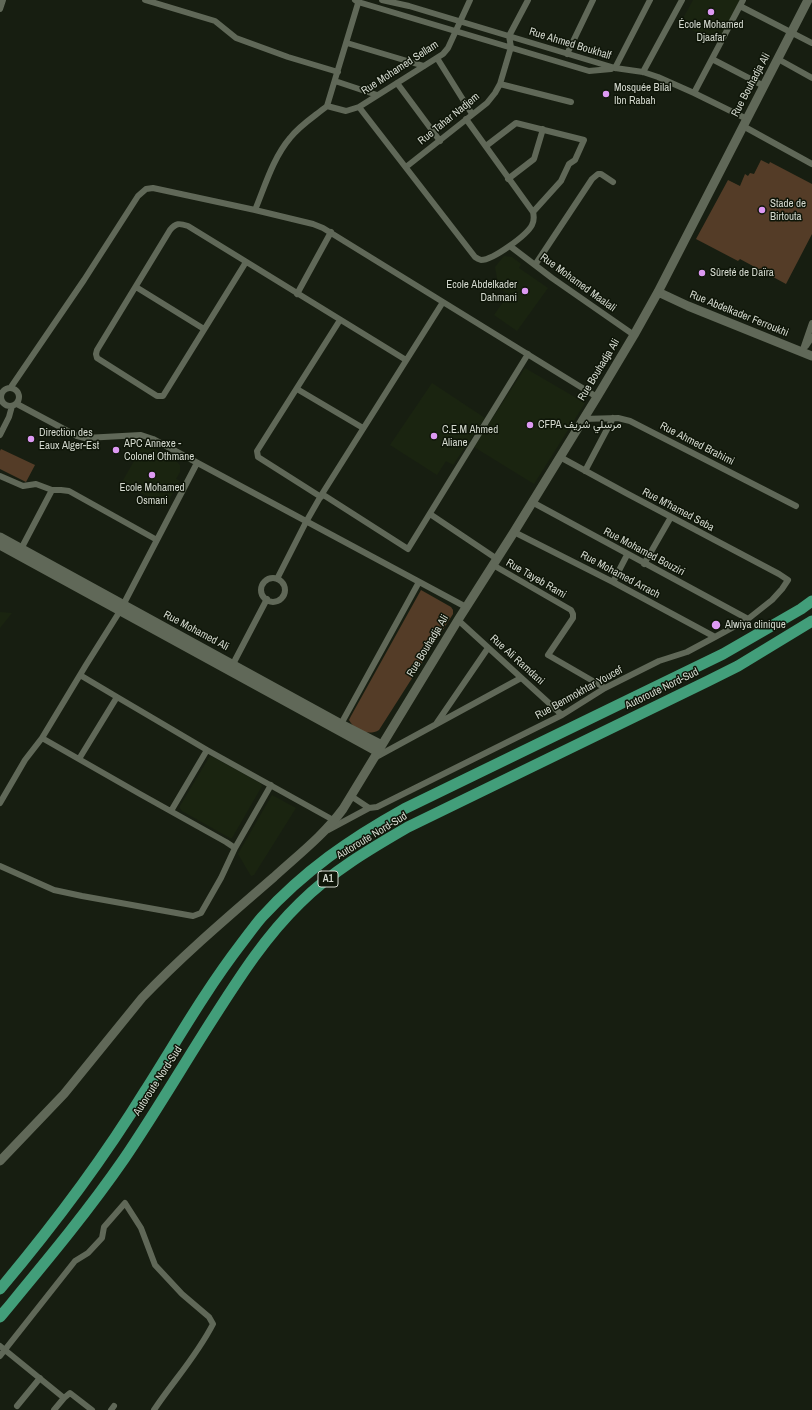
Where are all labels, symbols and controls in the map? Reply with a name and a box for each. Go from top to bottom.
marker: École Mohamed Djaafar [706,7,716,17]
place label: École Mohamed Djaafar [678,18,744,44]
street label: Rue Ahmed Boukhalf [527,25,613,63]
street label: Rue Mohamed Sellam [359,38,441,98]
street label: Rue Bouhadja Ali [729,51,773,119]
place label: Mosquée Bilal Ibn Rabah [614,81,671,107]
marker: Mosquée Bilal Ibn Rabah [601,89,611,99]
street label: Rue Tahar Nadjem [416,90,482,148]
place label: Stade de Birtouta [770,197,806,223]
marker: Stade de Birtouta [757,205,767,215]
street label: Rue Mohamed Maalali [537,251,619,315]
place label: Sûreté de Daïra [710,266,774,280]
marker: Sûreté de Daïra [697,268,707,278]
place label: Ecole Abdelkader Dahmani [446,278,517,304]
marker: Ecole Abdelkader Dahmani [520,286,530,296]
street label: Rue Abdelkader Ferroukhi [688,288,790,340]
street label: Rue Bouhadja Ali [575,337,623,403]
place label: CFPA مرسلي شريف [538,418,622,432]
marker: CFPA مرسلي شريف [525,420,535,430]
street label: Rue Ahmed Brahimi [658,420,736,468]
place label: C.E.M Ahmed Aliane [442,423,498,449]
place label: Direction des Eaux Alger-Est [39,426,99,452]
marker: C.E.M Ahmed Aliane [429,431,439,441]
marker: Direction des Eaux Alger-Est [26,434,36,444]
place label: APC Annexe - Colonel Othmane [124,437,194,463]
marker: APC Annexe - Colonel Othmane [111,445,121,455]
marker: Ecole Mohamed Osmani [147,470,157,480]
place label: Ecole Mohamed Osmani [119,481,185,507]
street label: Rue M'hamed Seba [640,486,716,534]
street label: Rue Mohamed Bouziri [601,525,687,579]
street label: Rue Mohamed Arrach [578,548,662,602]
street label: Rue Tayeb Rami [504,556,568,602]
street label: Rue Mohamed Ali [161,608,231,654]
street label: Rue Bouhadja Ali [404,613,452,679]
place label: Alwiya clinique [725,618,786,632]
marker: Alwiya clinique [710,619,722,631]
street label: Rue Ali Ramdani [487,632,547,688]
street label: Rue Benmokhtar Youcef [533,664,625,722]
street label: Autoroute Nord-Sud [623,665,701,713]
street label: Autoroute Nord-Sud [334,810,410,862]
road number: A1 [318,871,338,887]
street label: Autoroute Nord-Sud [131,1044,185,1118]

